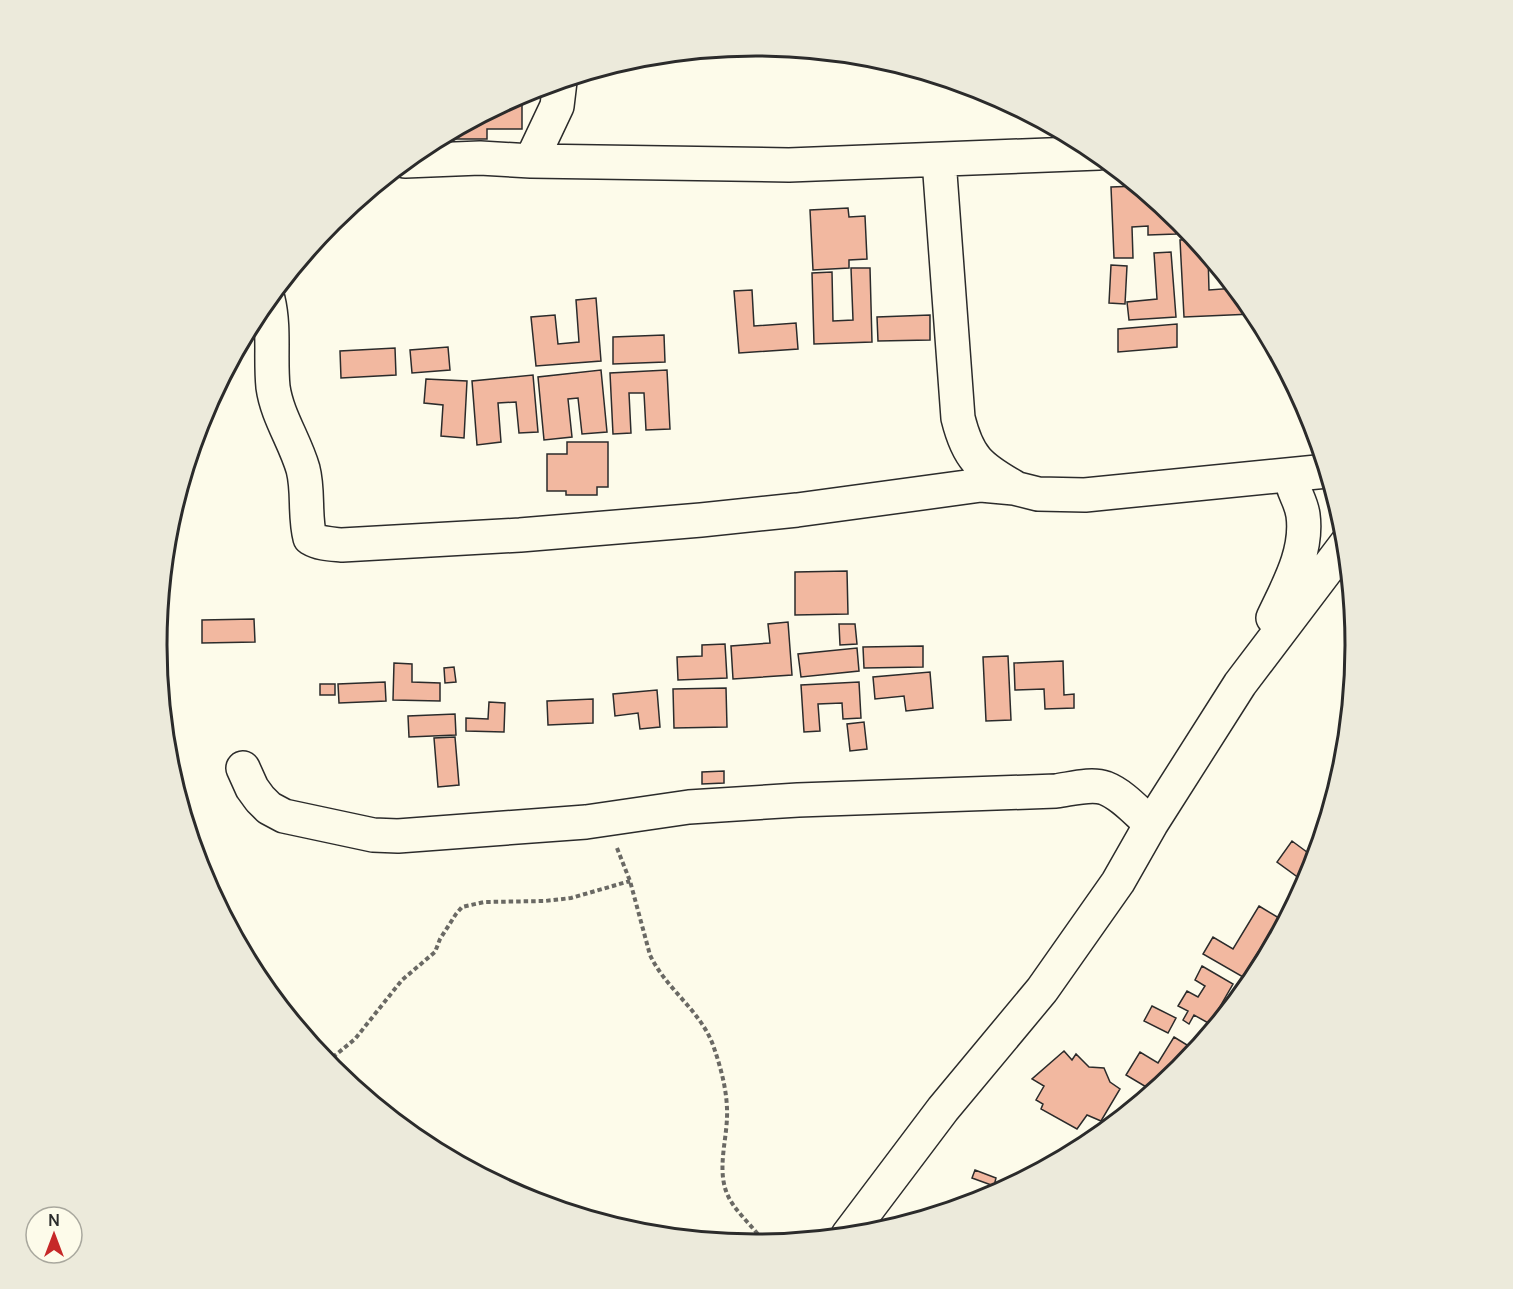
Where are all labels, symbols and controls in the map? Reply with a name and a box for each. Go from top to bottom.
north arrow [24,1205,84,1265]
text: N [48,1209,60,1231]

